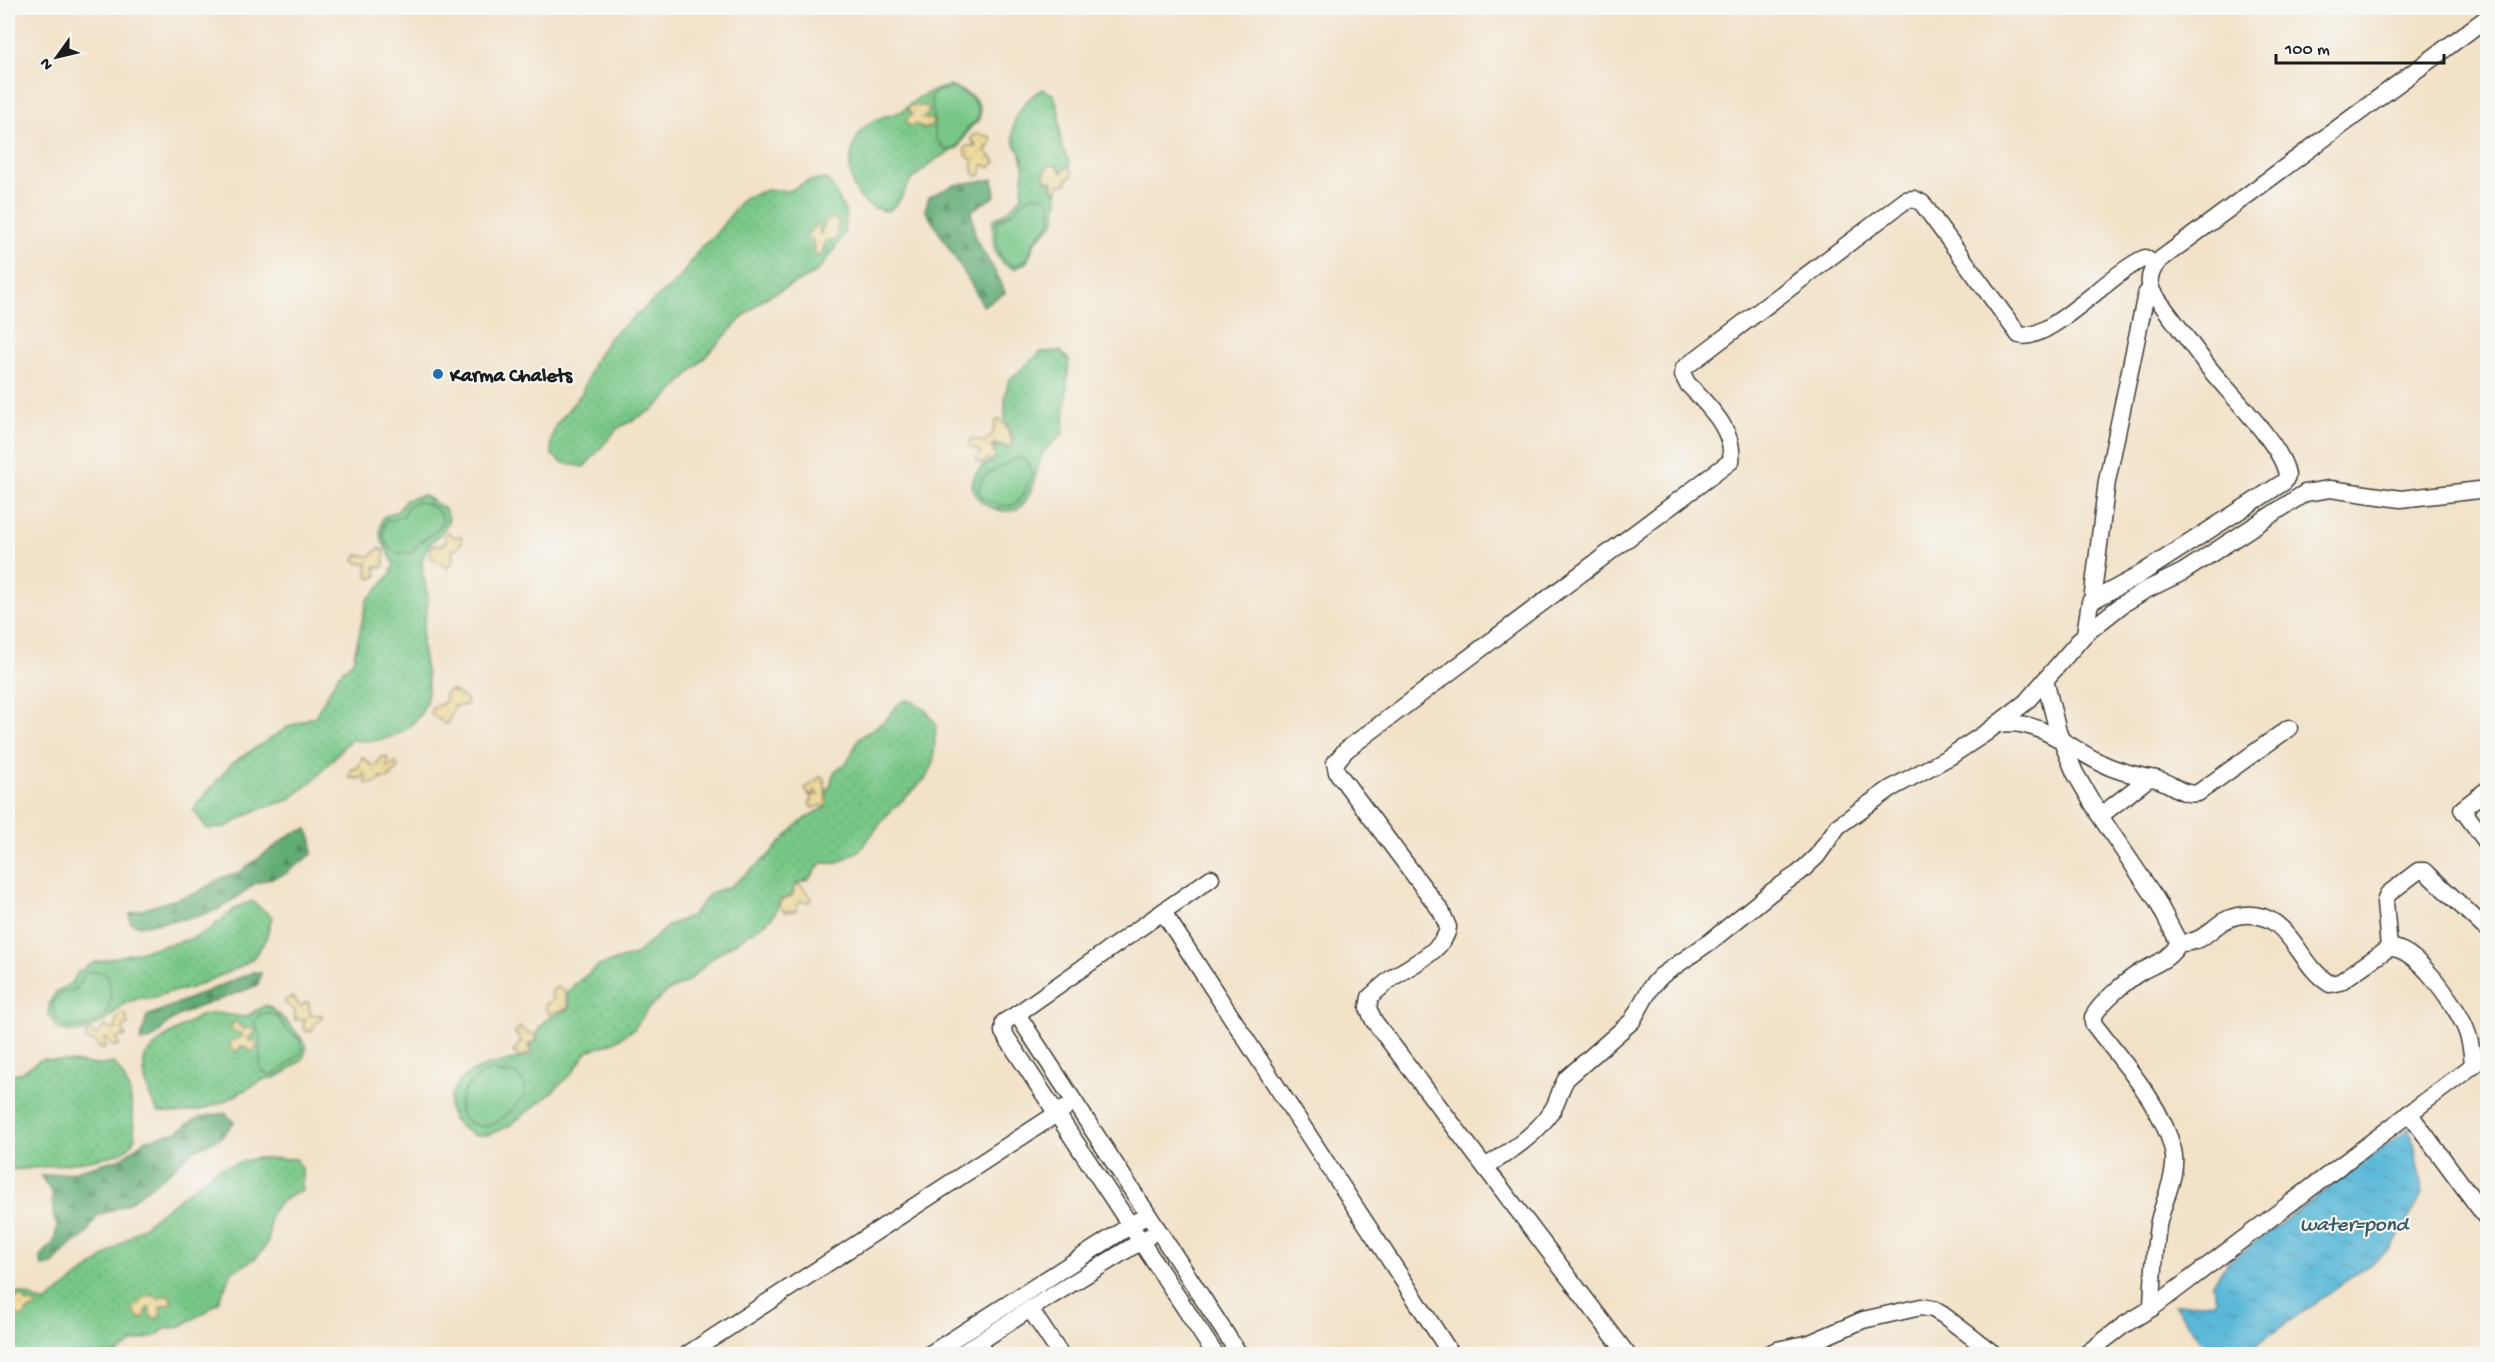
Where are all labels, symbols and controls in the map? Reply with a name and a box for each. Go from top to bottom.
north arrow [27,27,87,87]
scale bar [2276,27,2444,65]
text: 100 m [2284,40,2330,61]
text: N [36,53,58,73]
place label: Karma Chalets [449,366,574,389]
marker: Karma Chalets [431,367,445,381]
water label: water=pond [2300,1214,2411,1239]

